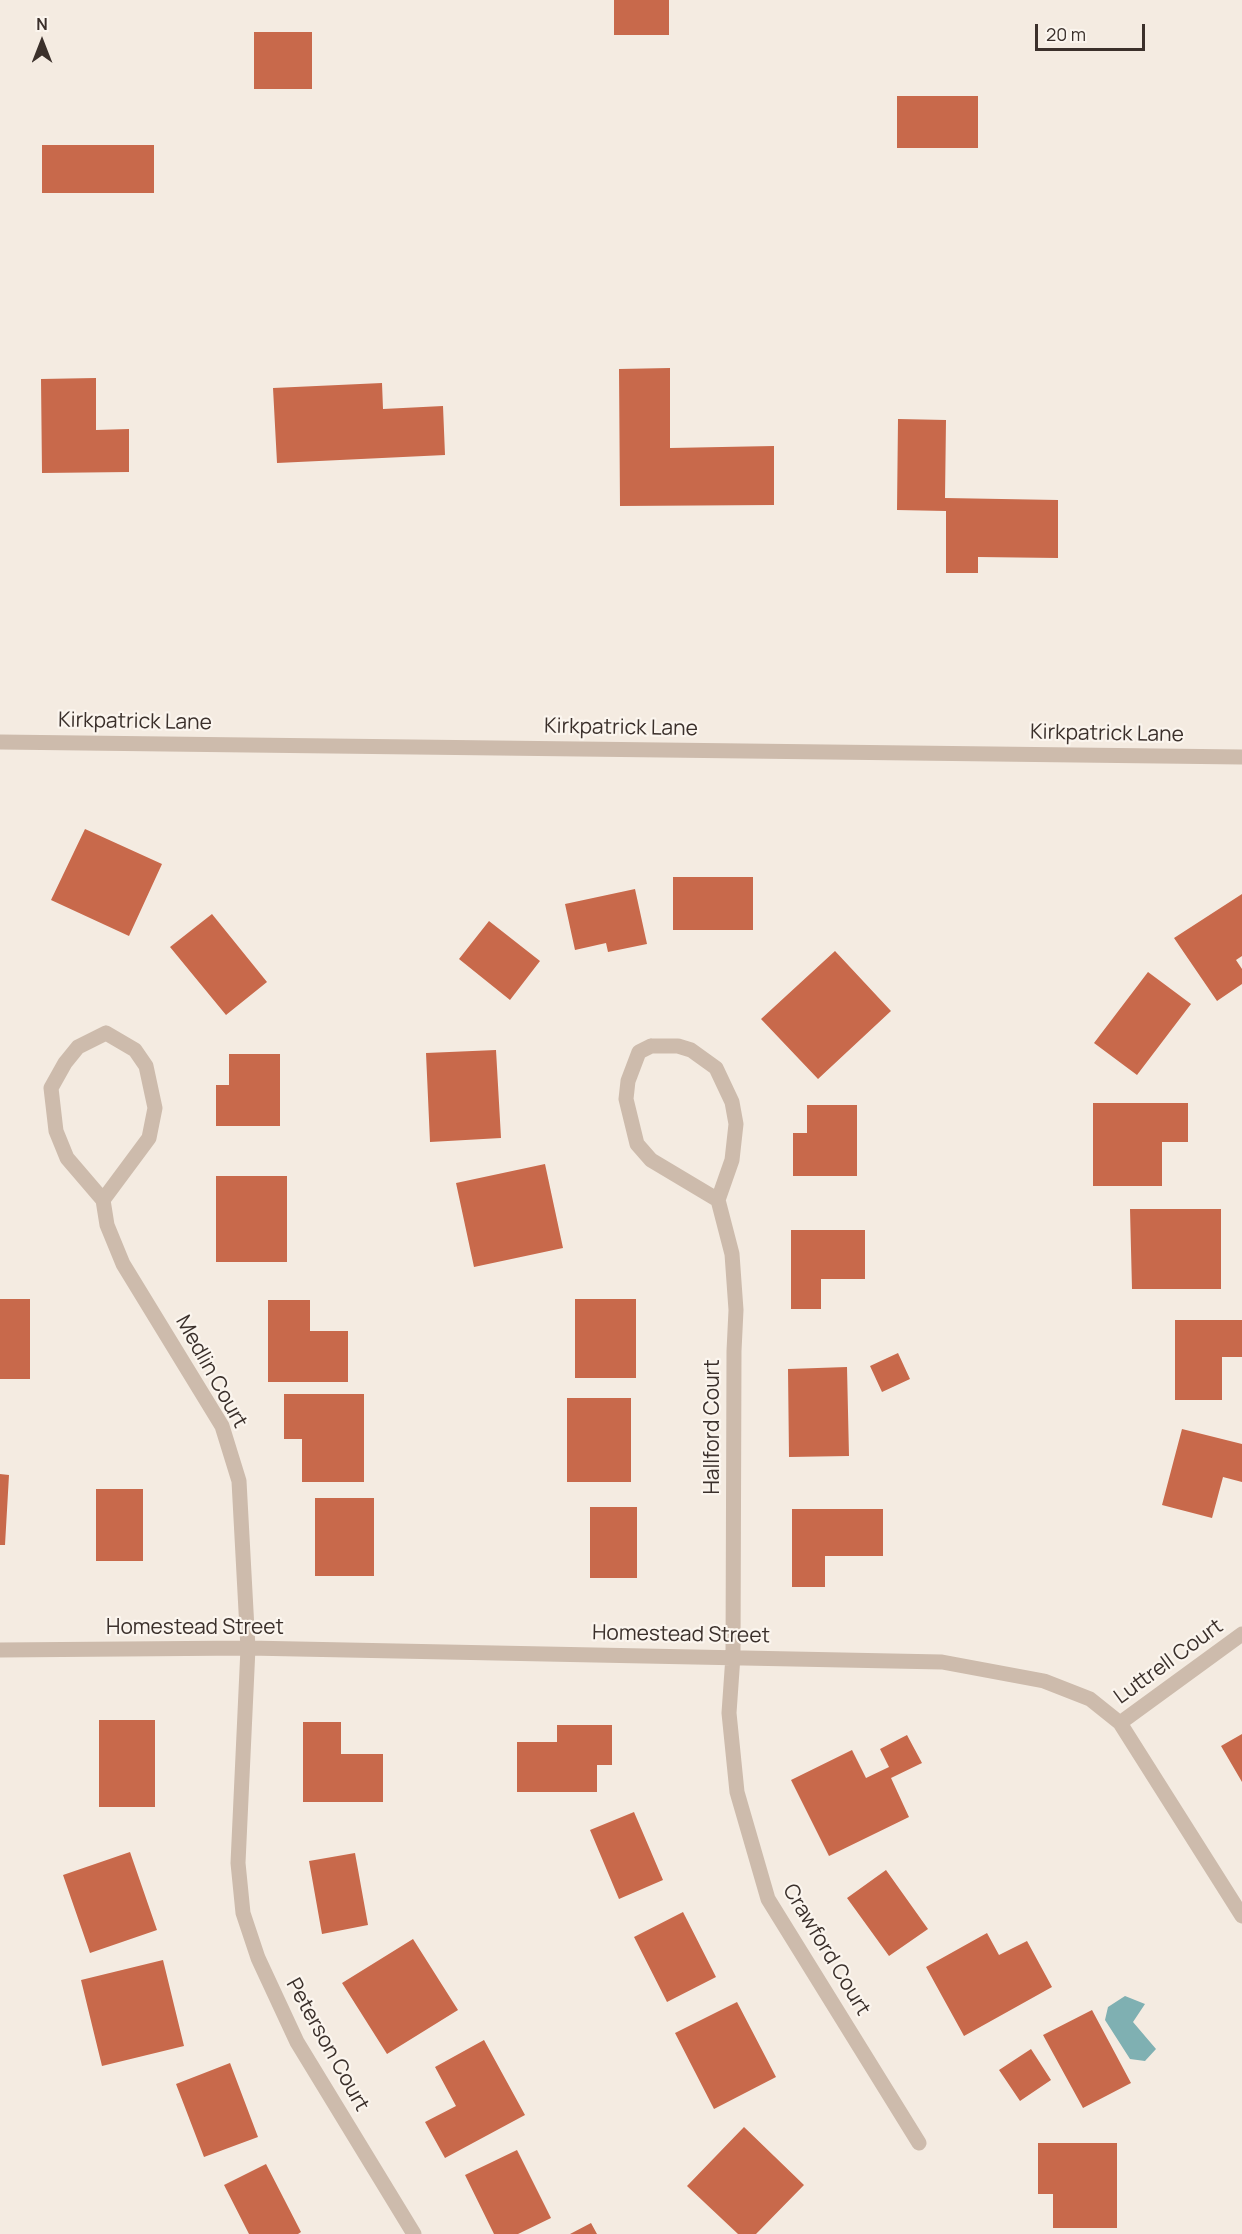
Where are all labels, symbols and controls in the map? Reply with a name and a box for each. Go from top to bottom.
north arrow [12,12,72,72]
scale bar [1038,12,1148,50]
text: N [36,13,48,35]
text: 20 m [1046,22,1086,46]
street label: Kirkpatrick Lane [58,708,212,736]
street label: Kirkpatrick Lane [544,714,698,742]
street label: Kirkpatrick Lane [1030,720,1184,748]
street label: Medlin Court [170,1311,252,1433]
street label: Hallford Court [700,1359,726,1495]
street label: Luttrell Court [1110,1614,1228,1710]
street label: Homestead Street [106,1615,284,1641]
street label: Homestead Street [592,1621,770,1649]
street label: Crawford Court [777,1880,875,2020]
street label: Peterson Court [280,1974,374,2116]

